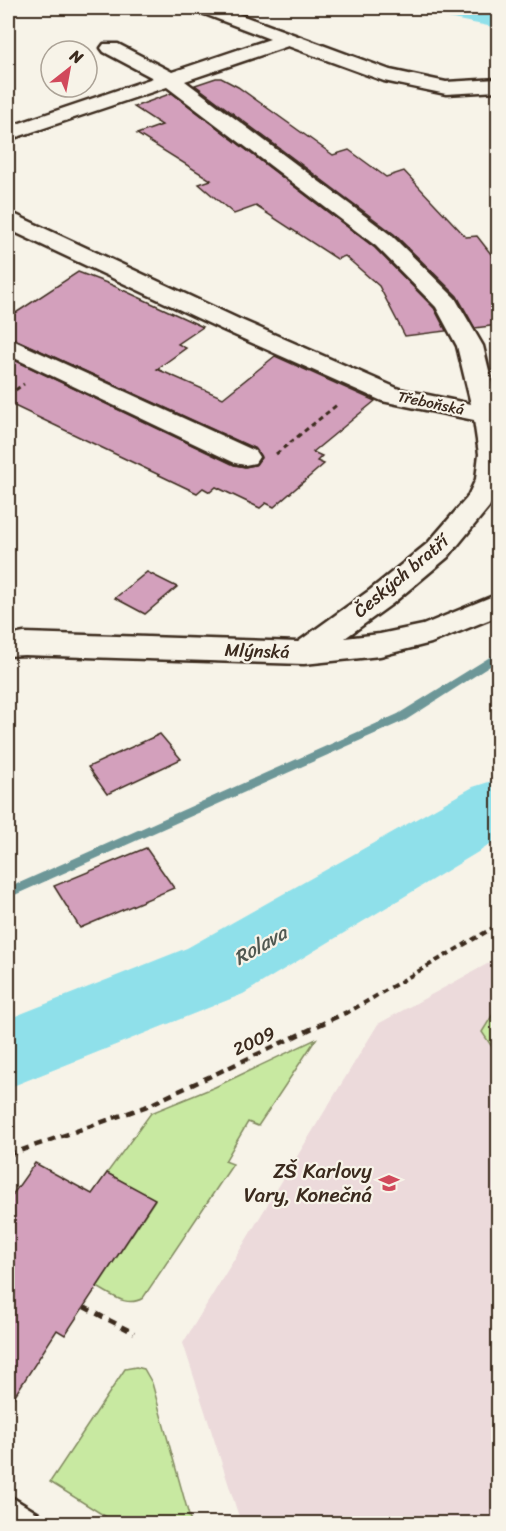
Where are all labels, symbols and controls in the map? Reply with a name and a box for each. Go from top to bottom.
north arrow [39,39,99,99]
text: N [63,41,89,72]
street label: Třeboňská [395,383,467,423]
street label: Českých bratří [346,525,458,626]
street label: Mlýnská [224,634,290,668]
water label: Rolava [227,915,296,975]
street label: 2009 [227,1017,281,1065]
place label: ZŠ Karlovy Vary, Konečná [244,1152,372,1214]
school or university icon: ZŠ Karlovy Vary, Konečná [377,1171,401,1195]

